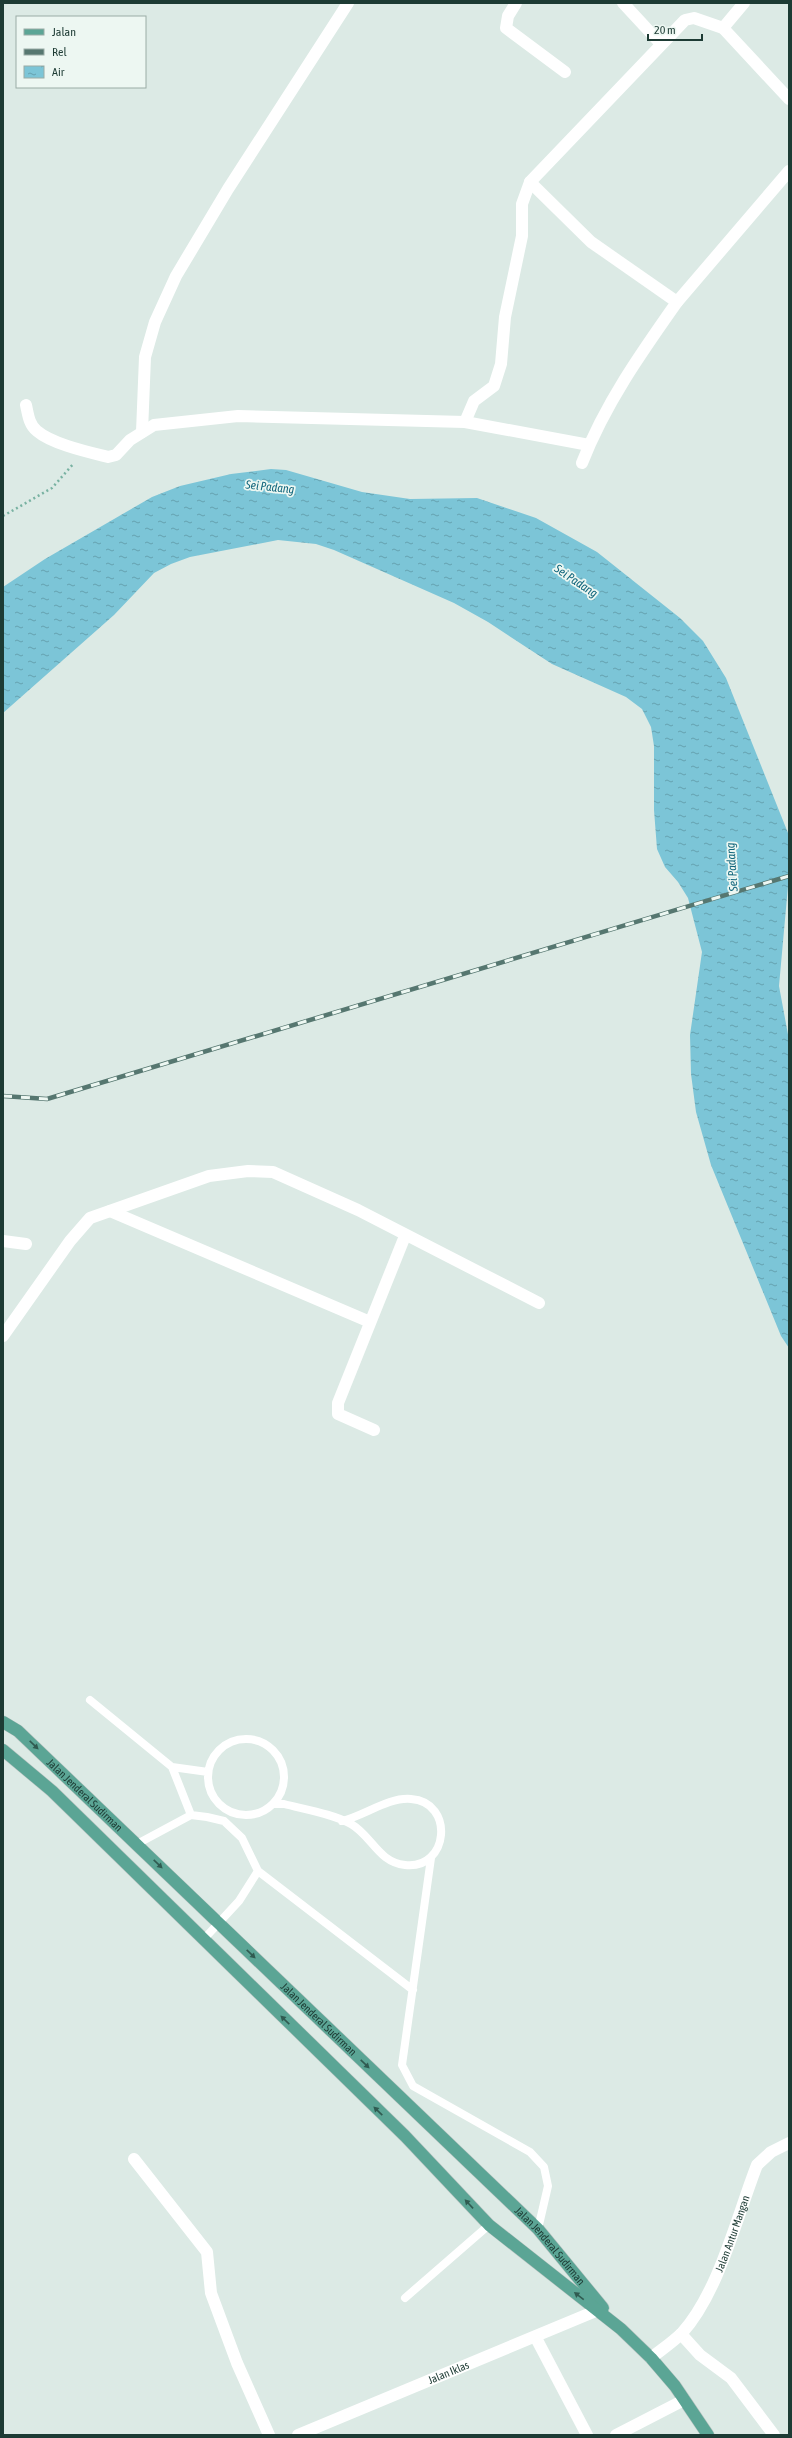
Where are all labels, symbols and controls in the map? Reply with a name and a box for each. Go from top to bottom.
legend [16,16,146,88]
scale bar [648,16,702,42]
text: 20 m [654,23,676,37]
text: Jalan [52,25,76,39]
text: Rel [52,45,67,59]
text: Air [52,65,65,79]
water label: Sei Padang [244,477,295,497]
water label: Sei Padang [551,561,600,601]
water label: Sei Padang [723,842,741,893]
one-way arrow [29,1740,39,1750]
street label: Jalan Jenderal Sudirman [45,1756,125,1834]
one-way arrow [153,1860,163,1869]
one-way arrow [246,1950,256,1959]
street label: Jalan Jenderal Sudirman [279,1980,359,2058]
one-way arrow [280,2015,290,2025]
one-way arrow [360,2059,370,2069]
one-way arrow [373,2106,383,2116]
street label: Jalan Antur Mangan [713,2194,752,2274]
one-way arrow [464,2199,474,2209]
street label: Jalan Jenderal Sudirman [513,2204,587,2287]
one-way arrow [574,2292,585,2300]
street label: Jalan Iklas [426,2358,471,2386]

